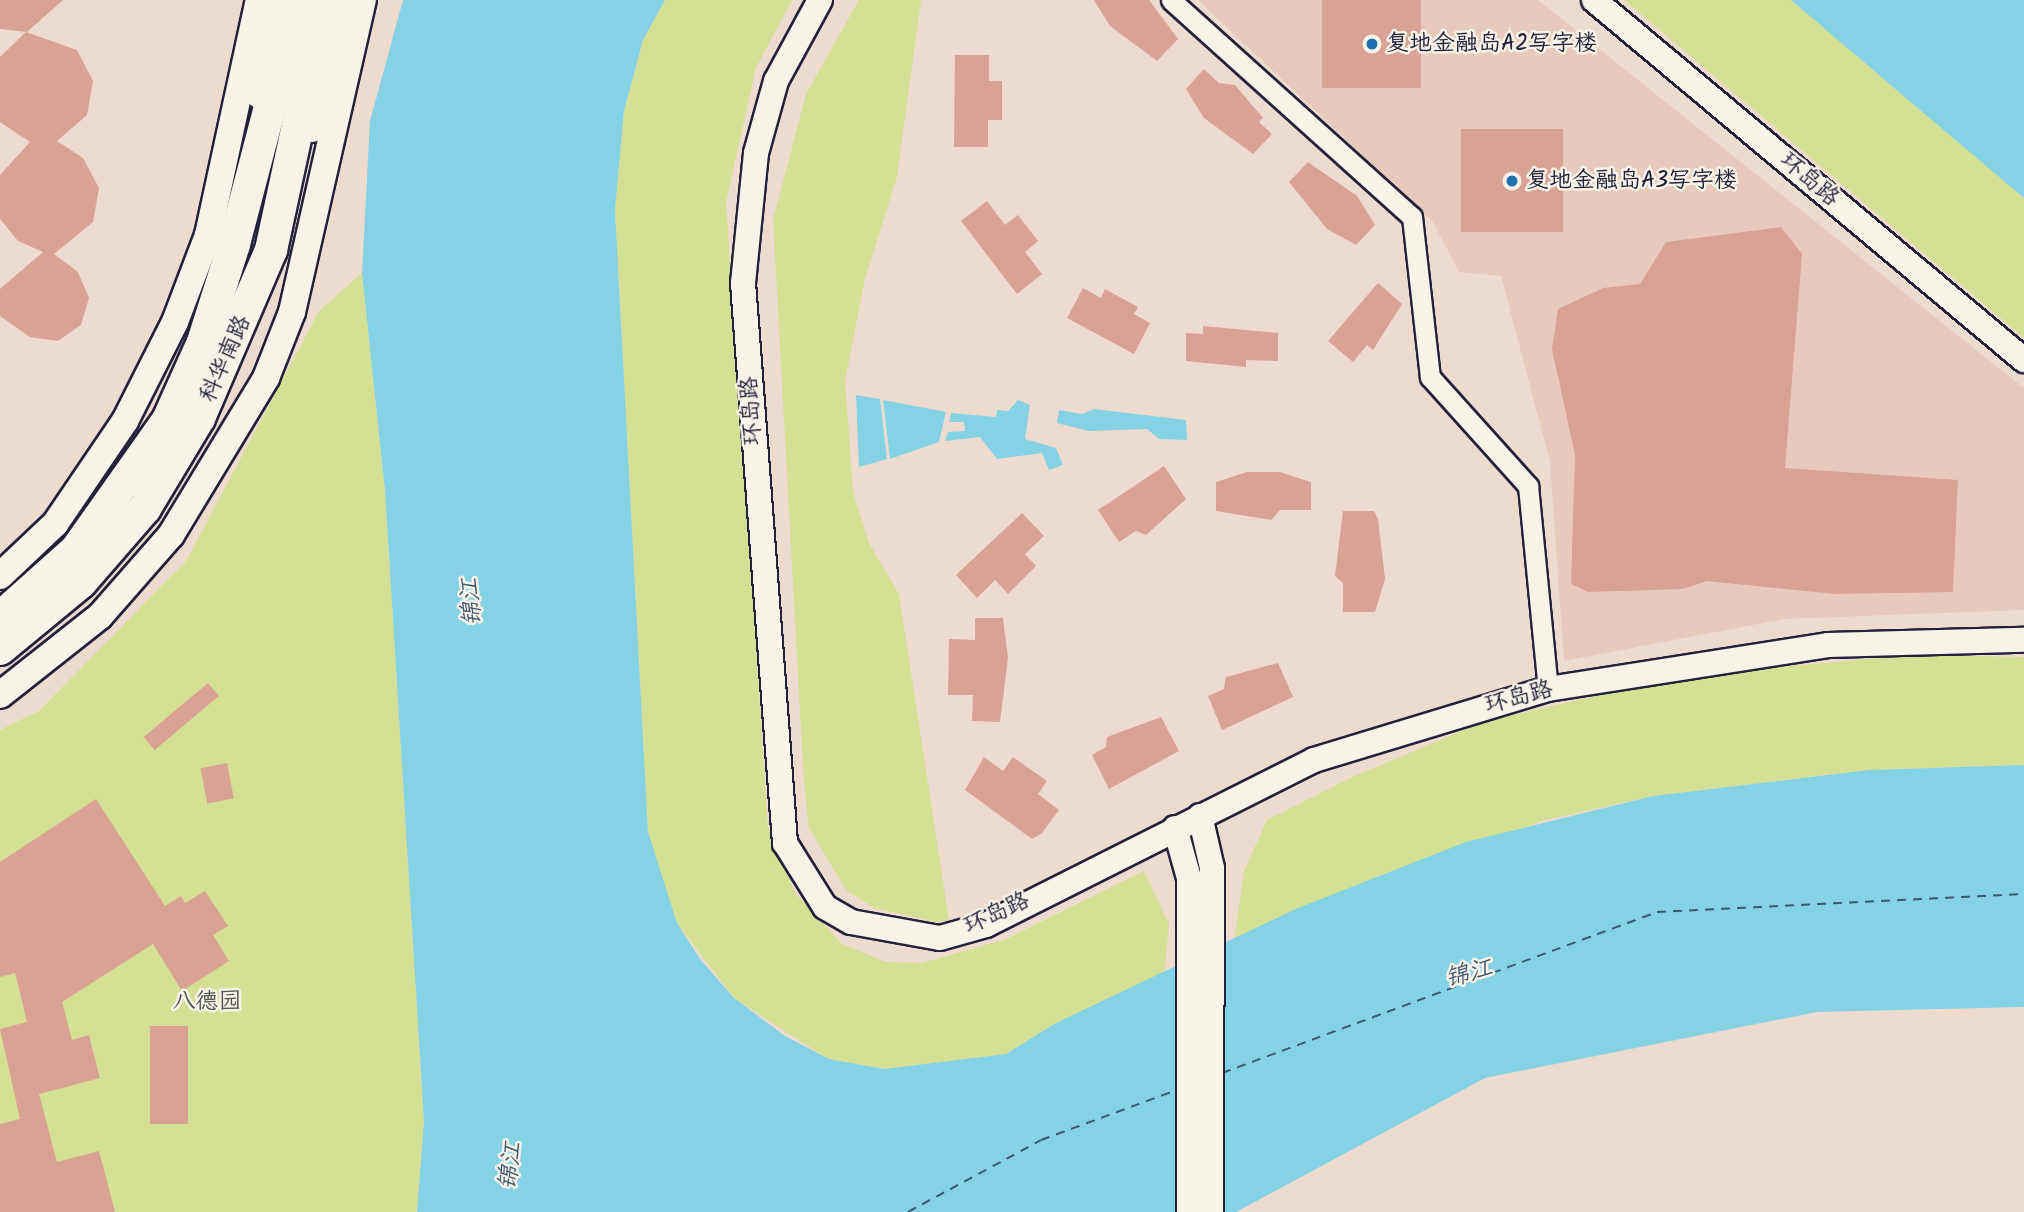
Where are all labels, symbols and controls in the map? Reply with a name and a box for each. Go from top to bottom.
place label: 复地金融岛A2写字楼 [1386,30,1597,58]
marker: 复地金融岛A2写字楼 [1364,36,1380,52]
street label: 环岛路 [1774,147,1844,213]
place label: 复地金融岛A3写字楼 [1526,167,1737,195]
marker: 复地金融岛A3写字楼 [1504,173,1520,189]
street label: 科华南路 [195,311,257,407]
street label: 环岛路 [736,376,768,446]
water label: 锦江 [456,577,488,627]
street label: 环岛路 [1482,676,1556,720]
street label: 环岛路 [960,887,1034,941]
water label: 锦江 [1442,954,1496,994]
park label: 八德园 [173,988,241,1016]
water label: 锦江 [494,1140,528,1192]

